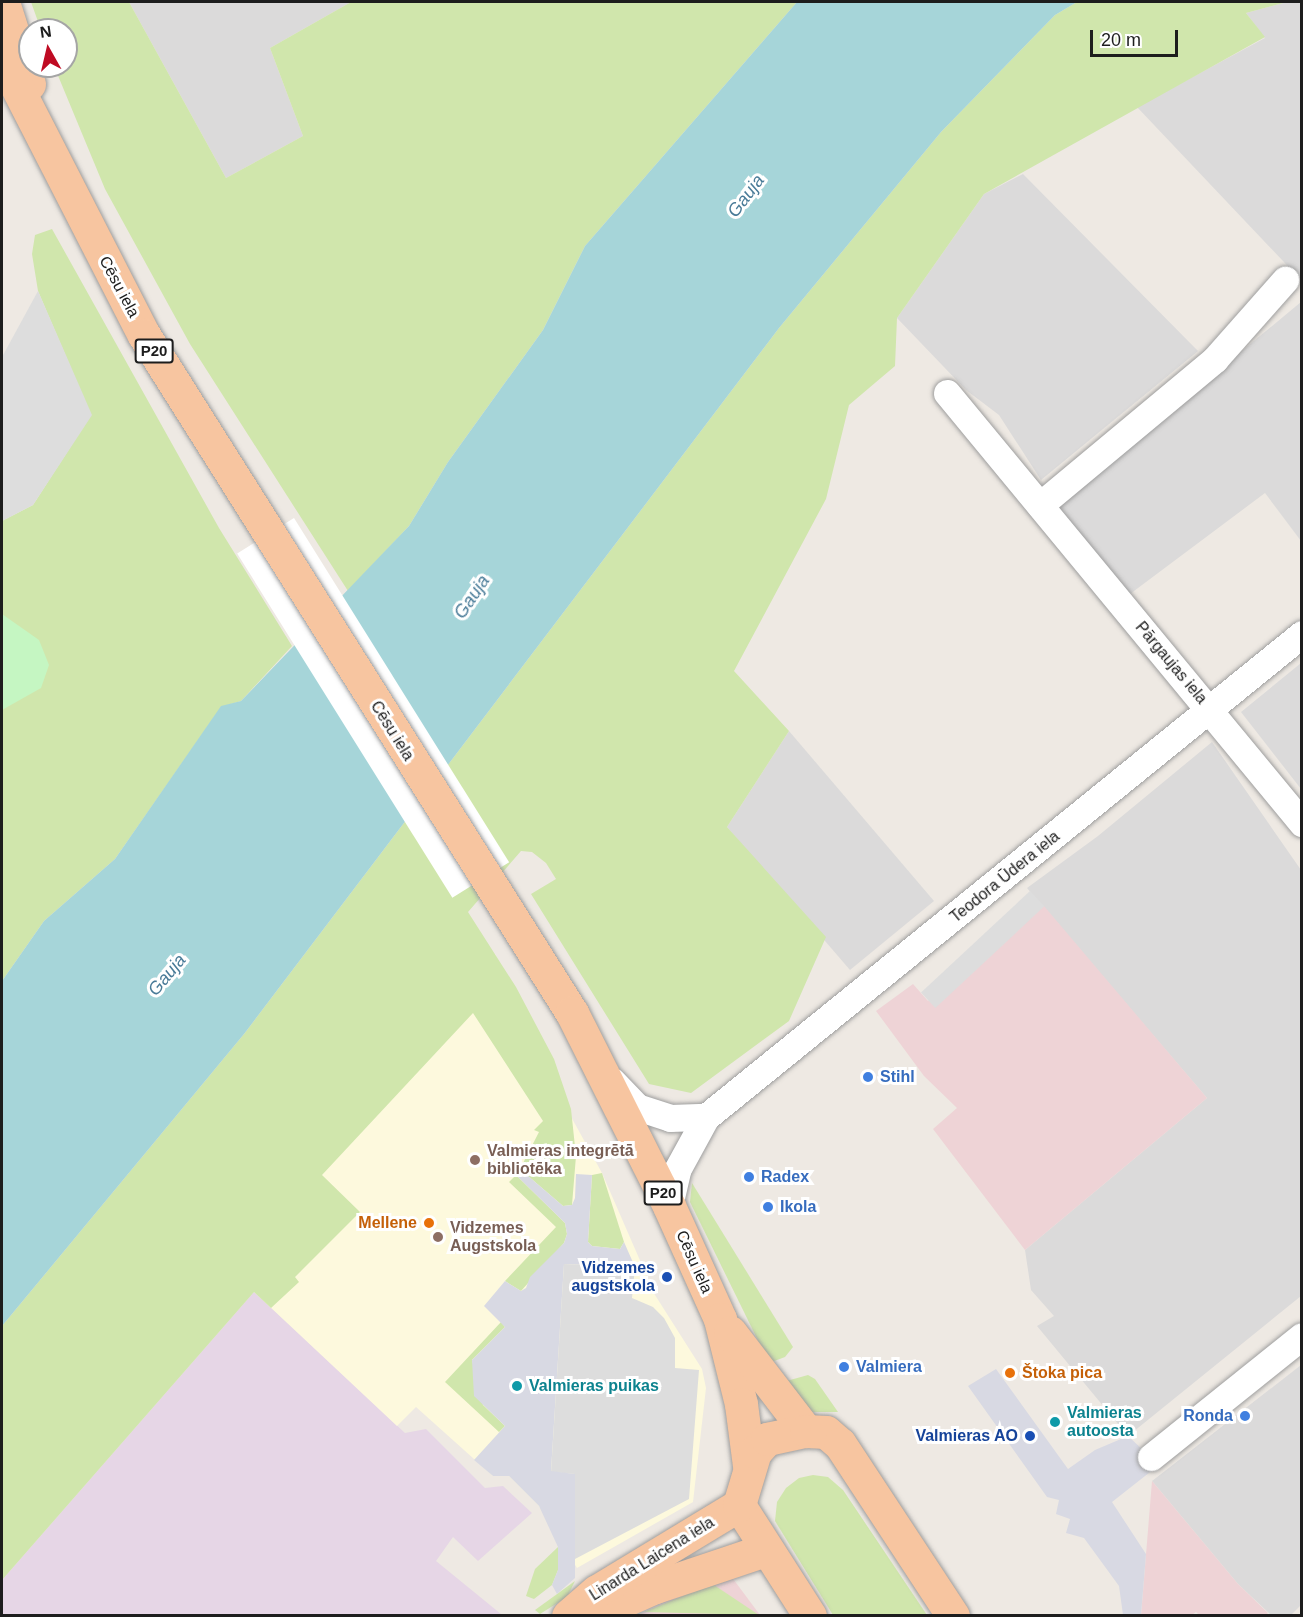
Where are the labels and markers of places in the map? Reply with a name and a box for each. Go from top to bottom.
place label: Stihl [880,1067,915,1087]
marker: Stihl [861,1070,875,1084]
place label: Valmieras integrētā bibliotēka [487,1141,634,1179]
marker: Valmieras integrētā bibliotēka [468,1153,482,1167]
place label: Radex [761,1167,809,1187]
marker: Radex [742,1170,756,1184]
place label: Ikola [780,1197,816,1217]
marker: Ikola [761,1200,775,1214]
place label: Mellene [358,1213,417,1233]
marker: Mellene [422,1216,436,1230]
place label: Vidzemes Augstskola [450,1218,536,1256]
marker: Vidzemes Augstskola [431,1230,445,1244]
place label: Vidzemes augstskola [571,1258,655,1296]
marker: Vidzemes augstskola [660,1270,674,1284]
place label: Valmiera [856,1357,922,1377]
marker: Valmiera [837,1360,851,1374]
place label: Štoka pica [1022,1363,1102,1383]
marker: Štoka pica [1003,1366,1017,1380]
place label: Valmieras puikas [529,1376,659,1396]
marker: Valmieras puikas [510,1379,524,1393]
place label: Valmieras autoosta [1067,1403,1142,1441]
place label: Ronda [1183,1406,1233,1426]
marker: Ronda [1238,1409,1252,1423]
marker: Valmieras autoosta [1048,1415,1062,1429]
place label: Valmieras AO [915,1426,1018,1446]
marker: Valmieras AO [1023,1429,1037,1443]

